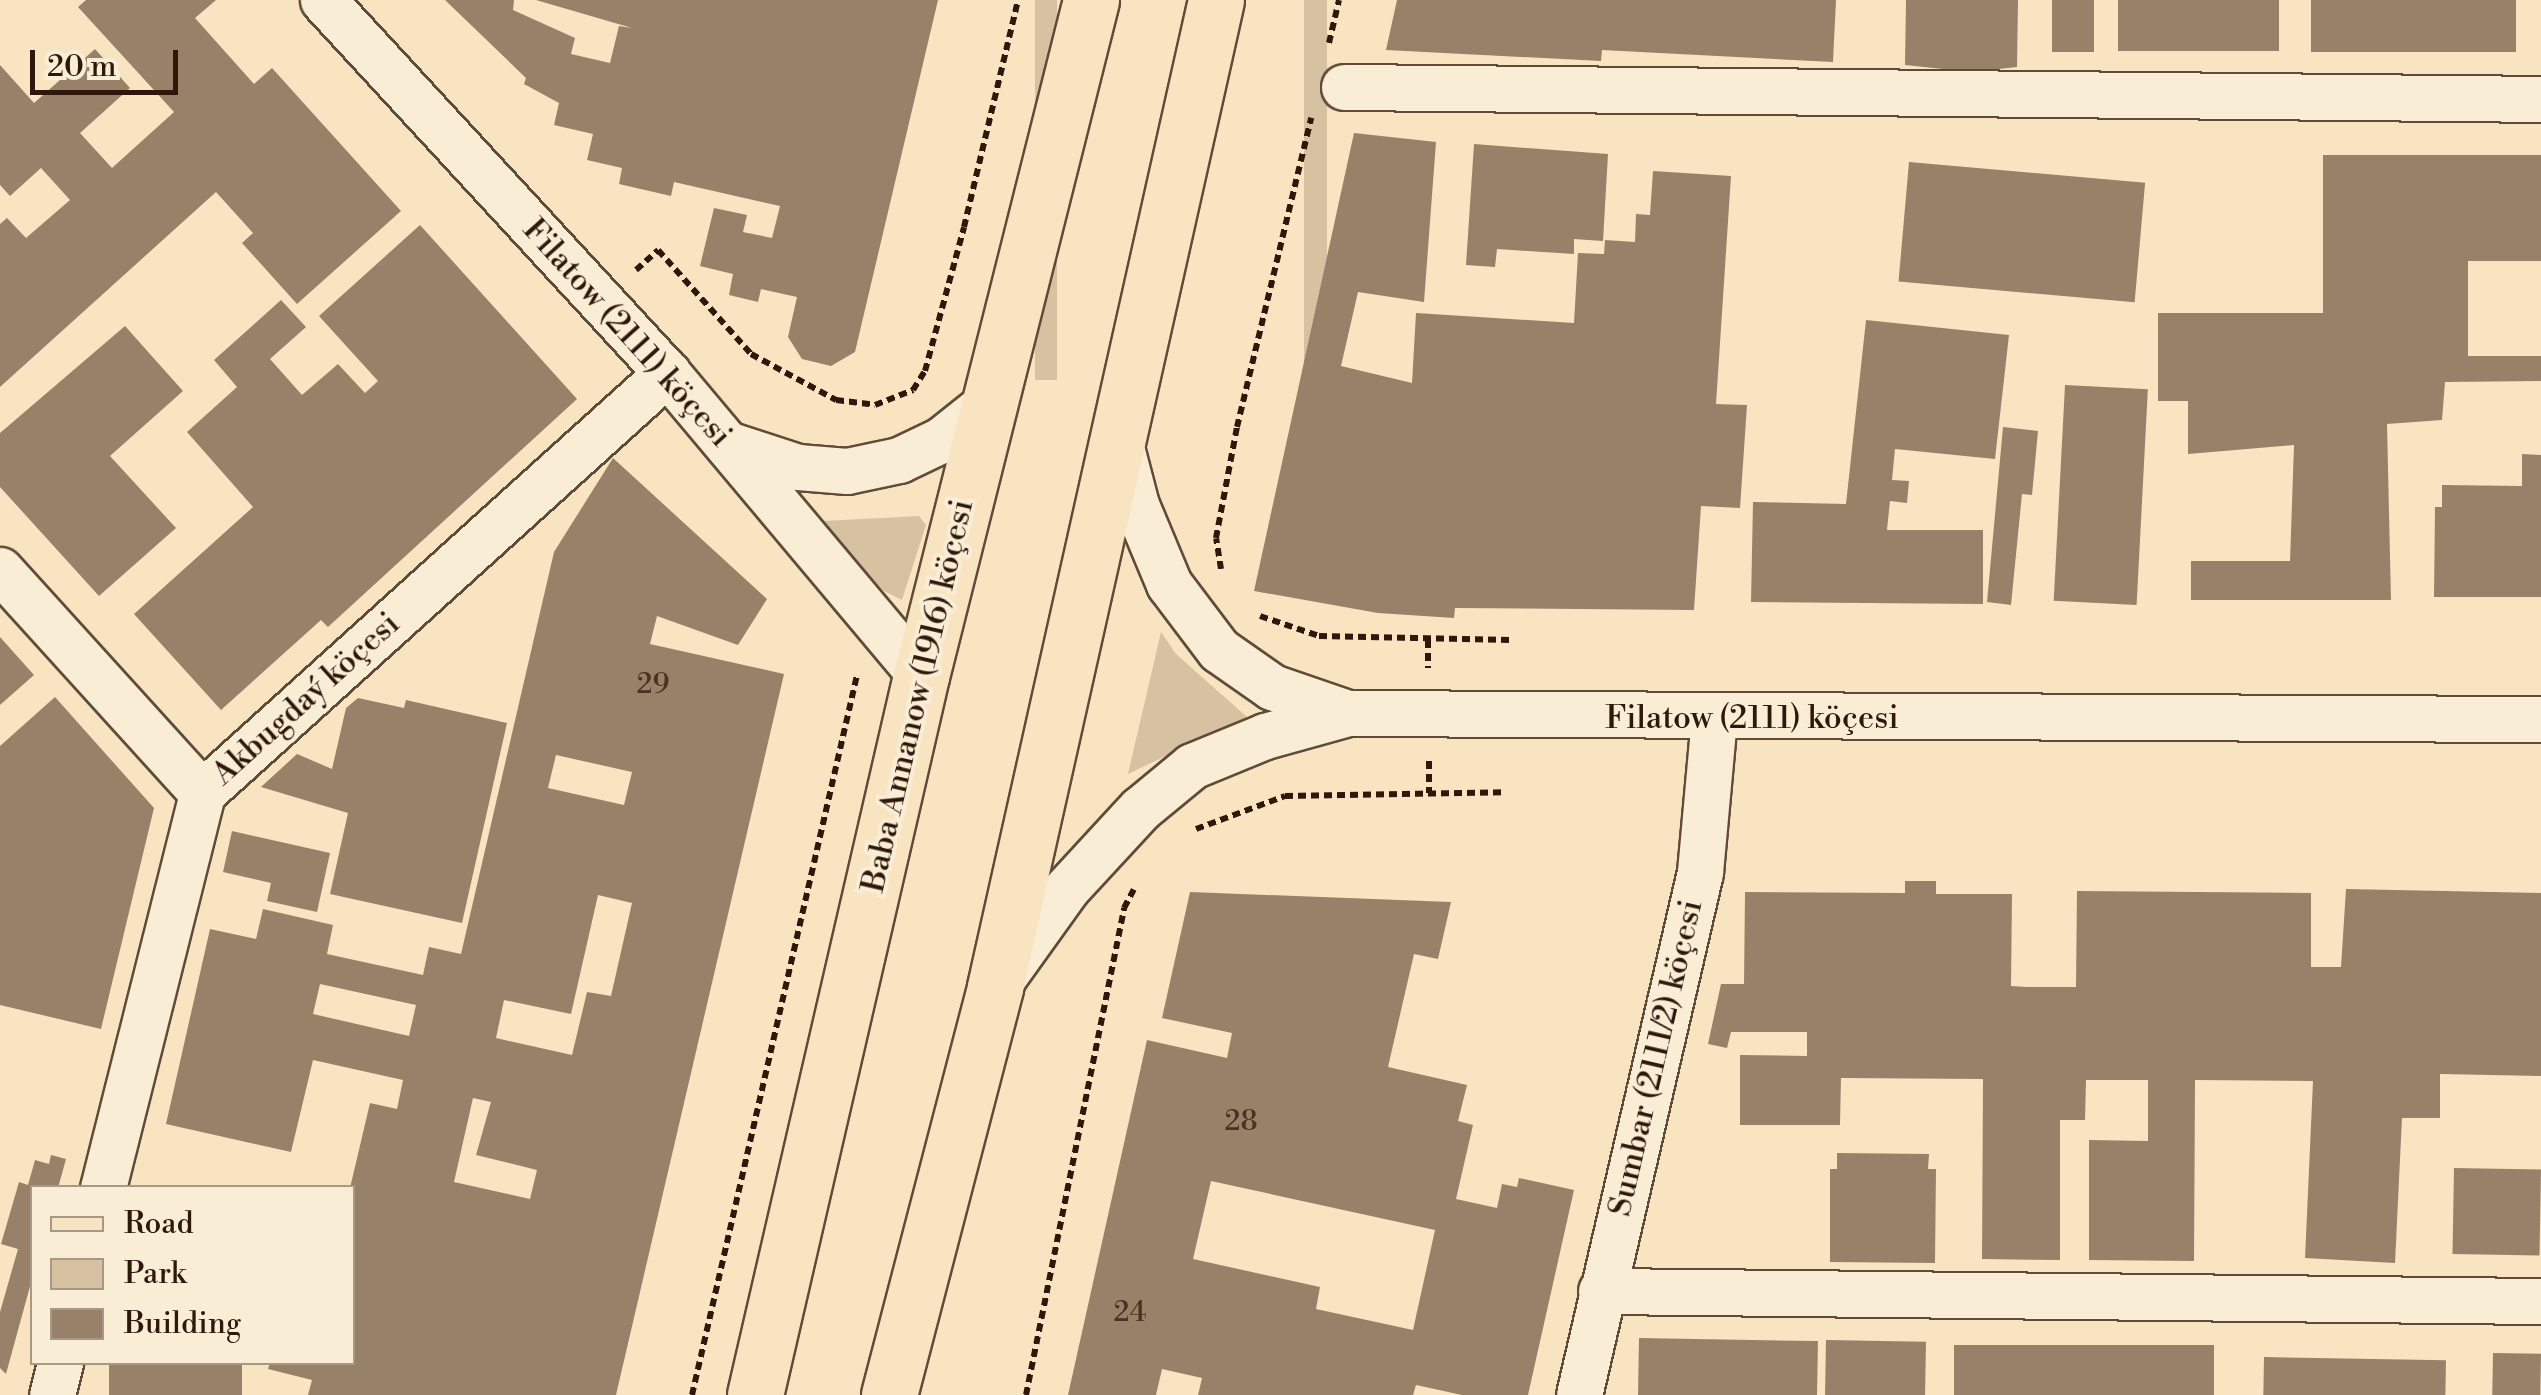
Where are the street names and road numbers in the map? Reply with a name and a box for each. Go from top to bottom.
street label: Filatow (2111) köçesi [515,211,739,455]
street label: Baba Annanow (1916) köçesi [854,496,982,896]
street label: Akbugdaý köçesi [204,605,408,793]
street label: Filatow (2111) köçesi [1605,699,1899,737]
street label: Sumbar (2111/2) köçesi [1601,896,1711,1220]

